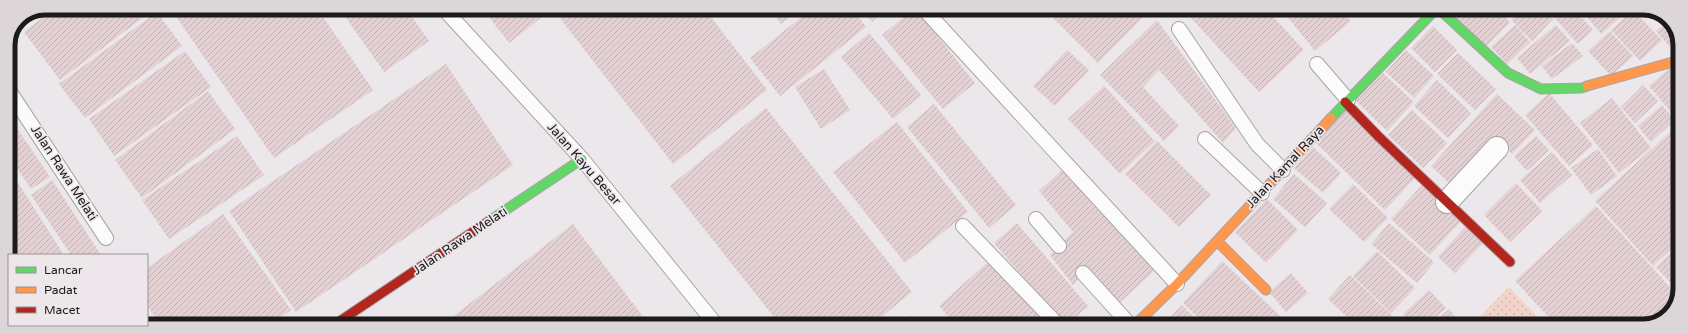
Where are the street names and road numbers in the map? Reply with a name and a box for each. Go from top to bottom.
street label: Jalan Kayu Besar [544,119,624,209]
street label: Jalan Rawa Melati [27,122,101,224]
street label: Jalan Kamal Raya [1242,122,1328,212]
street label: Jalan Rawa Melati [410,203,510,279]

